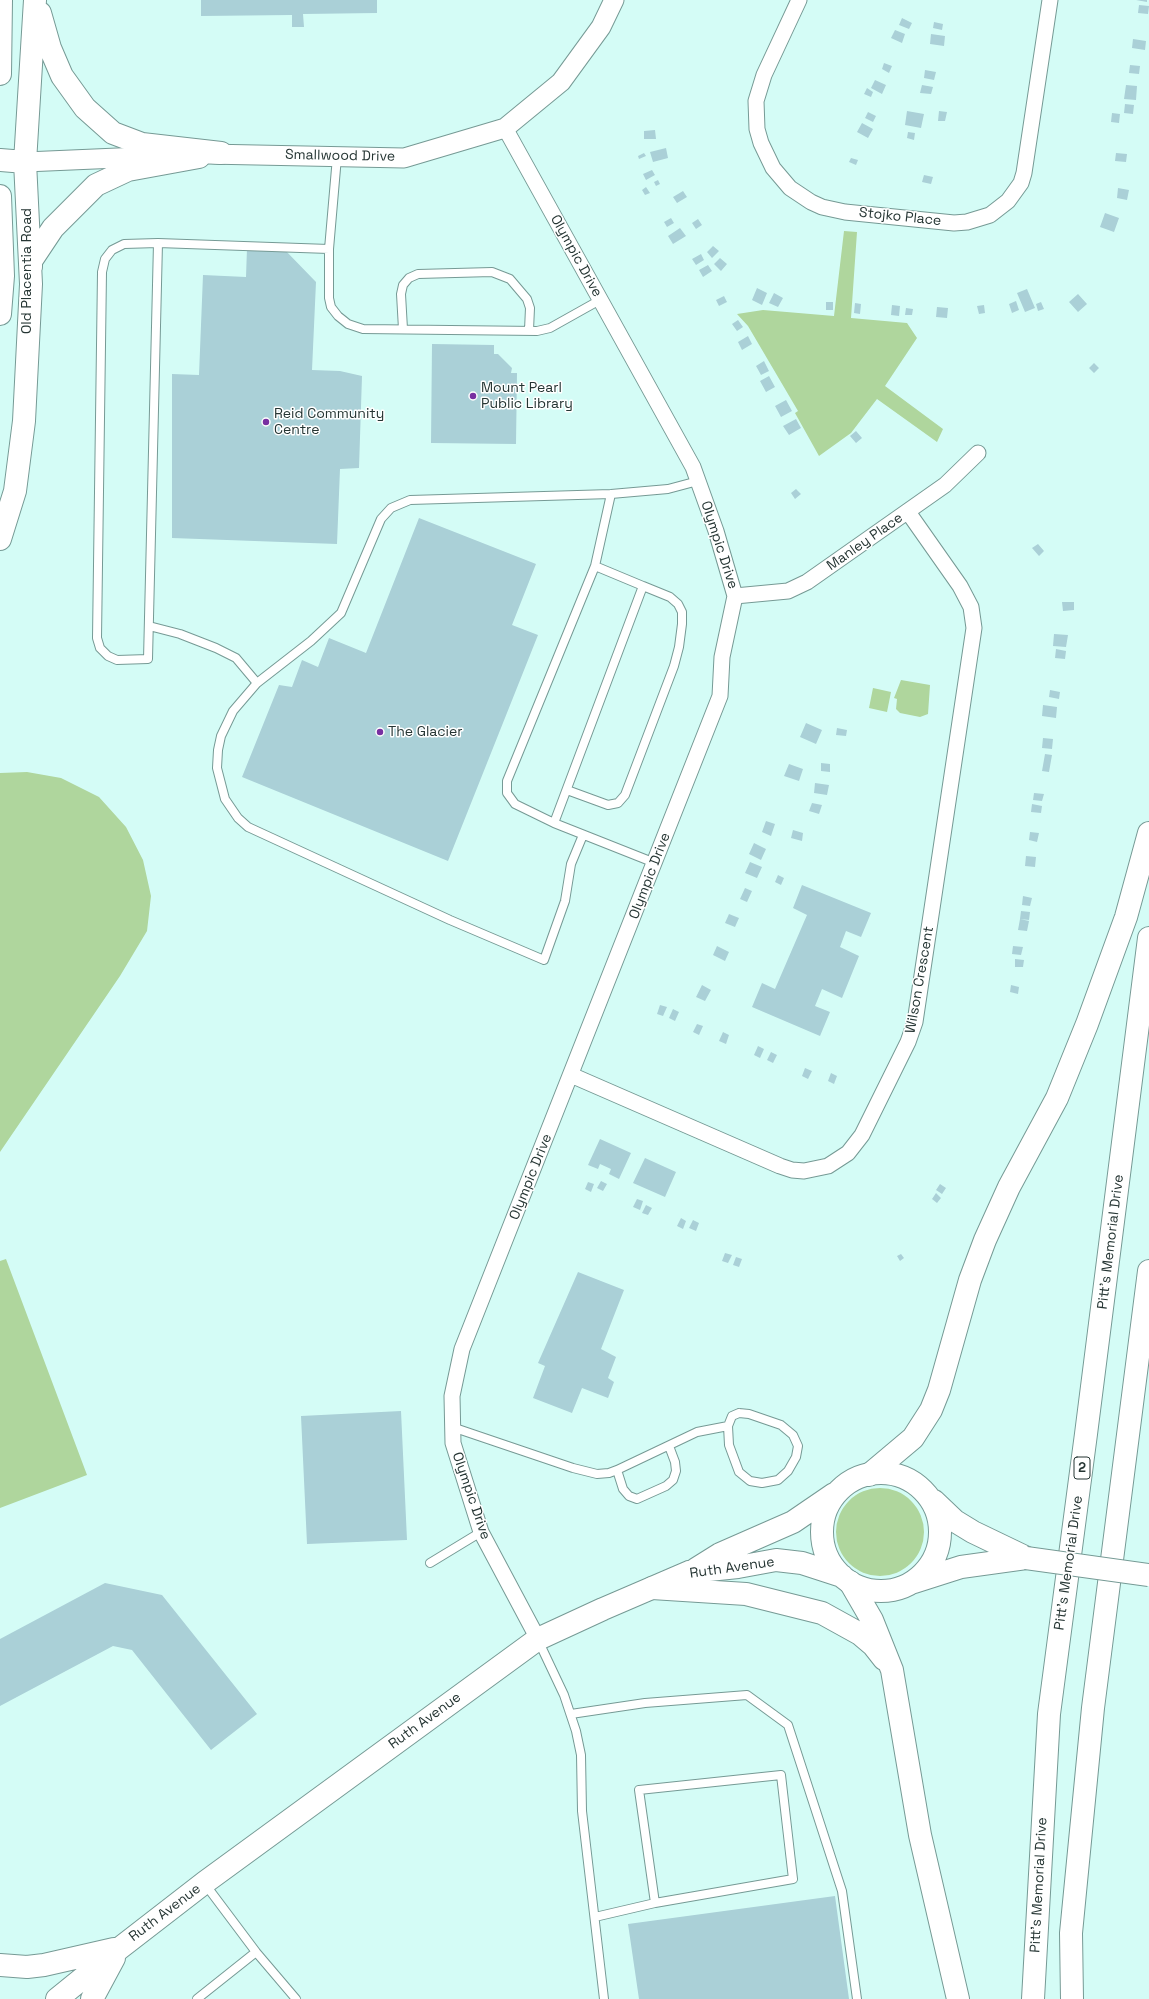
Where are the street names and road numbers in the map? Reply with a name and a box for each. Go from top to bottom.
street label: Smallwood Drive [285,147,395,165]
street label: Stojko Place [858,204,942,230]
street label: Old Placentia Road [19,208,35,334]
street label: Olympic Drive [547,212,605,300]
street label: Olympic Drive [697,499,741,591]
street label: Manley Place [824,510,906,574]
street label: Olympic Drive [626,830,674,922]
street label: Wilson Crescent [902,925,938,1035]
street label: Olympic Drive [506,1132,556,1222]
street label: Pitt's Memorial Drive [1094,1174,1128,1310]
street label: Olympic Drive [448,1450,494,1542]
road number: 2 [1074,1457,1090,1479]
street label: Pitt's Memorial Drive [1051,1495,1087,1631]
street label: Ruth Avenue [689,1554,775,1582]
street label: Ruth Avenue [385,1689,465,1753]
street label: Pitt's Memorial Drive [1027,1817,1051,1953]
street label: Ruth Avenue [126,1881,204,1945]

